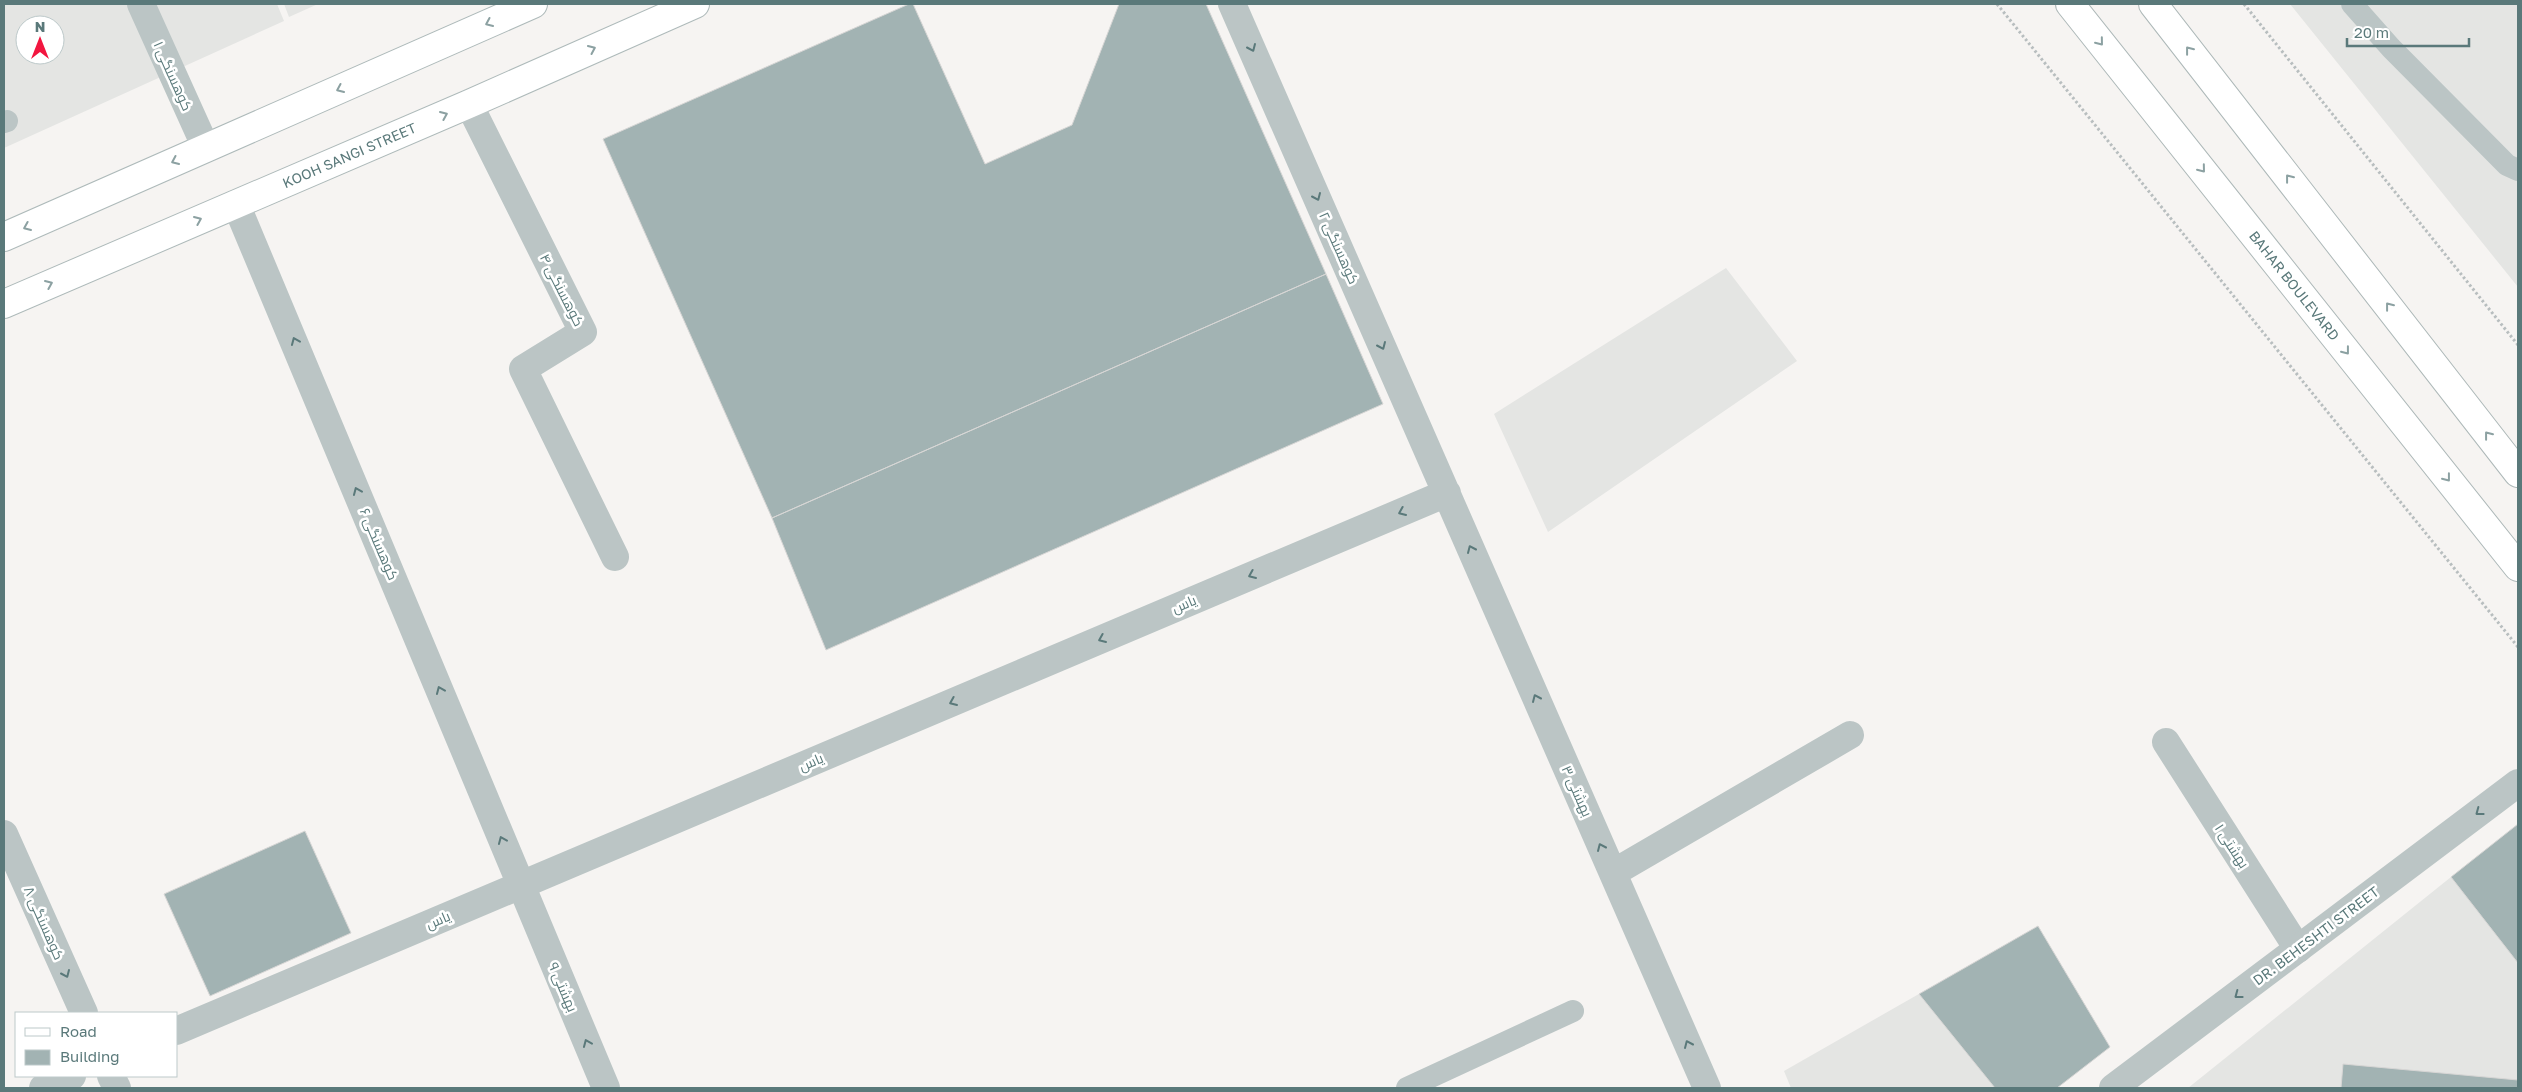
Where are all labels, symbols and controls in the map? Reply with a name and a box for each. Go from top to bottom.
north arrow [15,15,65,65]
scale bar [2347,15,2470,47]
one-way arrow [485,17,494,28]
text: N [35,18,45,35]
text: 20 m [2354,23,2389,41]
one-way arrow [2095,36,2103,45]
street label: کوهسنگی ۱ [151,38,196,113]
one-way arrow [1245,43,1256,52]
one-way arrow [587,45,596,56]
one-way arrow [2186,46,2195,56]
one-way arrow [336,82,345,93]
one-way arrow [439,111,448,121]
street label: KOOH SANGI STREET [280,119,419,191]
one-way arrow [171,155,180,166]
one-way arrow [2196,163,2205,172]
one-way arrow [2286,175,2294,184]
one-way arrow [1310,192,1321,201]
street label: کوهسنگی ۲ [1316,209,1363,287]
one-way arrow [193,216,202,227]
one-way arrow [23,221,32,231]
street label: BAHAR BOULEVARD [2246,227,2343,344]
street label: کوهسنگی ۴ [537,251,588,329]
one-way arrow [44,280,53,291]
one-way arrow [2386,303,2394,312]
one-way arrow [290,337,301,346]
one-way arrow [1376,341,1387,350]
one-way arrow [2341,345,2350,354]
one-way arrow [2486,432,2494,441]
one-way arrow [2442,472,2450,481]
one-way arrow [353,487,363,496]
street label: کوهسنگی ۶ [357,505,402,582]
one-way arrow [1398,506,1407,517]
one-way arrow [1467,545,1478,554]
one-way arrow [1248,569,1257,580]
street label: یاس [1169,591,1199,616]
one-way arrow [1098,632,1107,643]
one-way arrow [435,686,446,695]
one-way arrow [1532,694,1543,703]
one-way arrow [949,696,958,706]
street label: یاس [796,749,826,774]
street label: بهشتی ۳ [1559,762,1596,819]
one-way arrow [2476,807,2485,815]
street label: بهشتی ۱ [2212,820,2253,871]
one-way arrow [498,836,508,845]
one-way arrow [1597,843,1608,852]
street label: کوهسنگی ۸ [21,883,68,962]
street label: DR. BEHESHTI STREET [2249,883,2382,988]
street label: یاس [423,907,453,932]
street label: بهشتی ۹ [545,959,582,1014]
one-way arrow [60,969,71,978]
one-way arrow [2235,989,2244,997]
legend [15,1012,178,1077]
text: Road [60,1022,97,1040]
one-way arrow [582,1039,593,1048]
one-way arrow [1683,1040,1694,1049]
text: Building [60,1047,120,1065]

